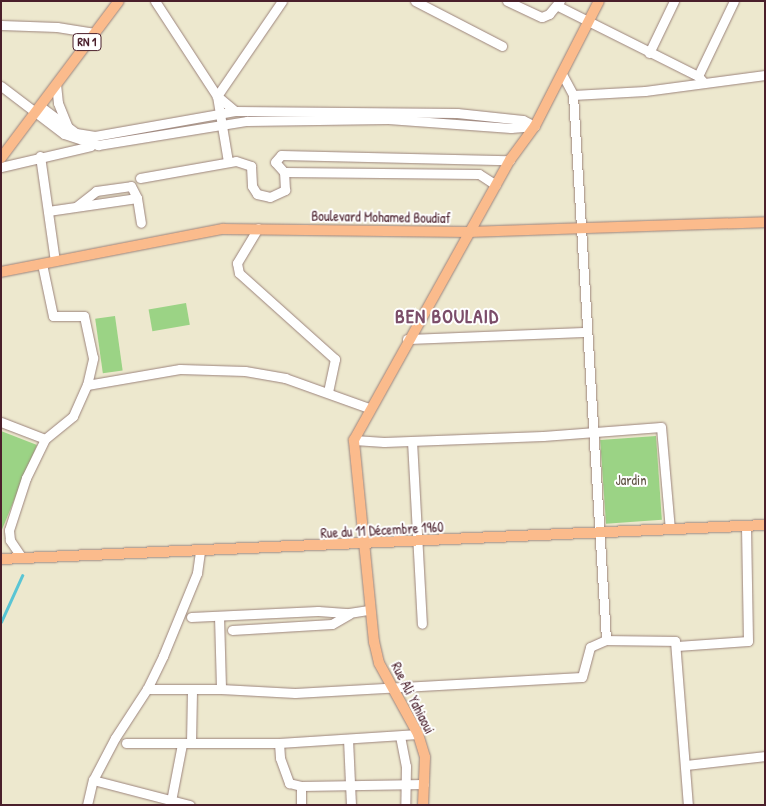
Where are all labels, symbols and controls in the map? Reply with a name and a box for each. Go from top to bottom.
road number: RN 1 [72,32,102,52]
street label: Boulevard Mohamed Boudiaf [311,207,451,227]
district label: BEN BOULAID [394,306,500,328]
park label: Jardin [616,472,646,488]
street label: Rue du 11 Décembre 1960 [320,518,444,542]
street label: Rue Ali Yahiaoui [388,659,438,737]

